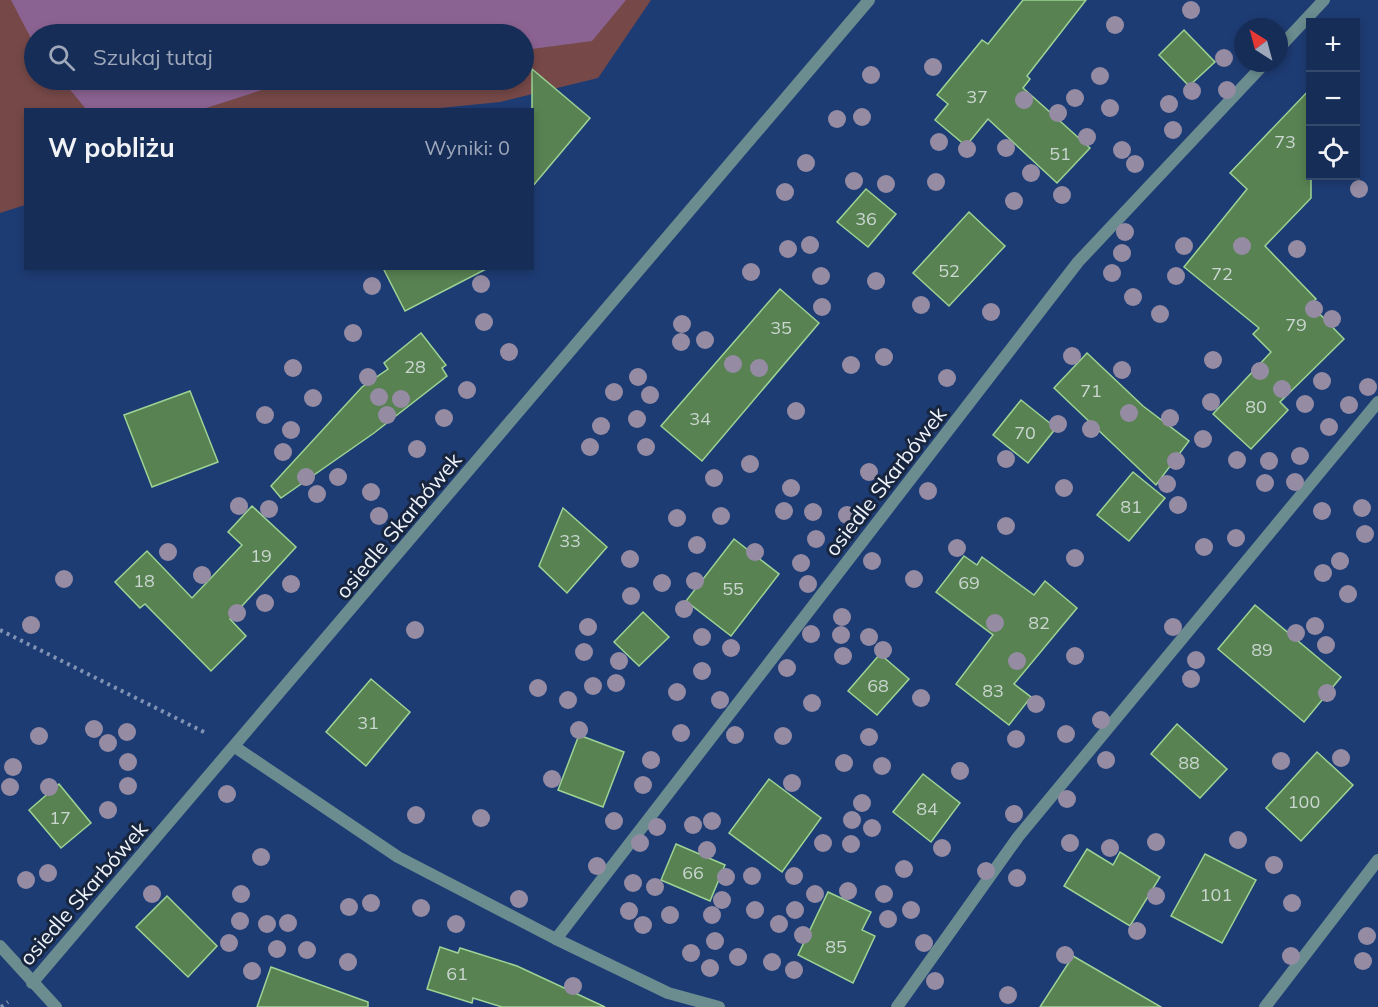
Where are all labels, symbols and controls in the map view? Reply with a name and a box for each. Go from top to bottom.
north arrow [1234,18,1288,72]
map controls [1306,18,1360,180]
button: + [1306,18,1360,72]
search box [24,24,534,90]
icon: search [45,41,78,74]
text: Szukaj tutaj [93,43,213,71]
button: − [1306,72,1360,126]
house number: 37 [966,85,988,108]
button: locate [1306,126,1360,180]
house number: 73 [1274,130,1296,153]
text: W pobliżu [48,131,175,164]
text: Wyniki: 0 [424,135,510,160]
house number: 51 [1049,142,1071,165]
house number: 36 [855,207,877,230]
house number: 52 [938,259,960,282]
house number: 72 [1211,262,1233,285]
house number: 79 [1285,313,1307,336]
house number: 35 [770,316,792,339]
house number: 28 [404,355,426,378]
house number: 71 [1080,379,1102,402]
house number: 80 [1245,395,1267,418]
street label: osiedle Skarbówek [819,401,951,561]
house number: 34 [689,407,711,430]
house number: 70 [1014,421,1036,444]
street label: osiedle Skarbówek [330,447,467,603]
house number: 81 [1120,495,1142,518]
house number: 33 [559,529,581,552]
house number: 19 [250,544,272,567]
house number: 18 [133,569,155,592]
house number: 69 [958,571,980,594]
house number: 55 [722,577,744,600]
house number: 82 [1028,611,1050,634]
house number: 89 [1251,638,1273,661]
house number: 68 [867,674,889,697]
house number: 83 [982,679,1004,702]
house number: 31 [357,711,379,734]
house number: 88 [1178,751,1200,774]
house number: 100 [1288,790,1320,813]
house number: 84 [916,797,938,820]
house number: 17 [49,806,71,829]
street label: osiedle Skarbówek [13,816,153,970]
house number: 66 [682,861,704,884]
house number: 101 [1200,883,1232,906]
house number: 85 [825,935,847,958]
house number: 61 [446,962,468,985]

